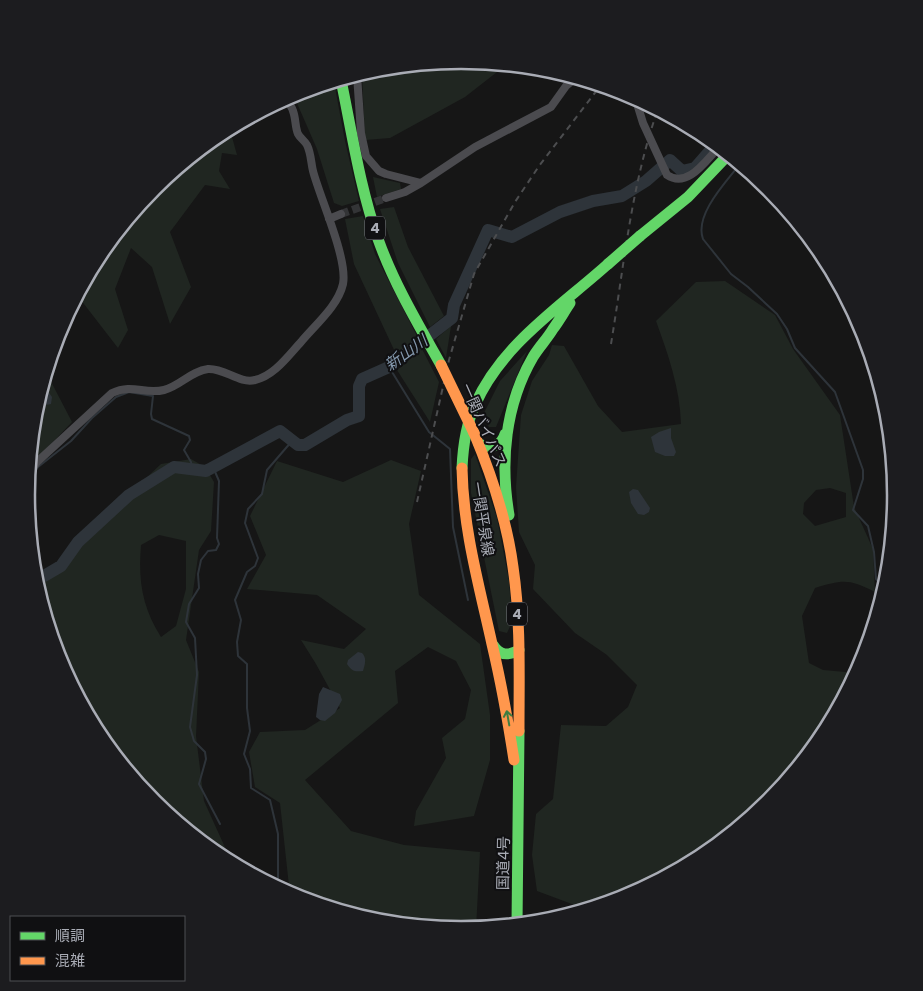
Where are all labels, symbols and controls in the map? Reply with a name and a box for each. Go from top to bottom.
road number: 4 [365,217,385,240]
water label: 新山川 [380,328,434,376]
street label: 一関バイパス [456,380,512,470]
street label: 一関平泉線 [467,480,499,558]
road number: 4 [507,602,527,626]
one-way arrow [502,711,512,727]
street label: 国道4号 [492,836,514,890]
legend [10,916,185,981]
text: 順調 [55,925,85,946]
text: 混雑 [55,950,85,971]

